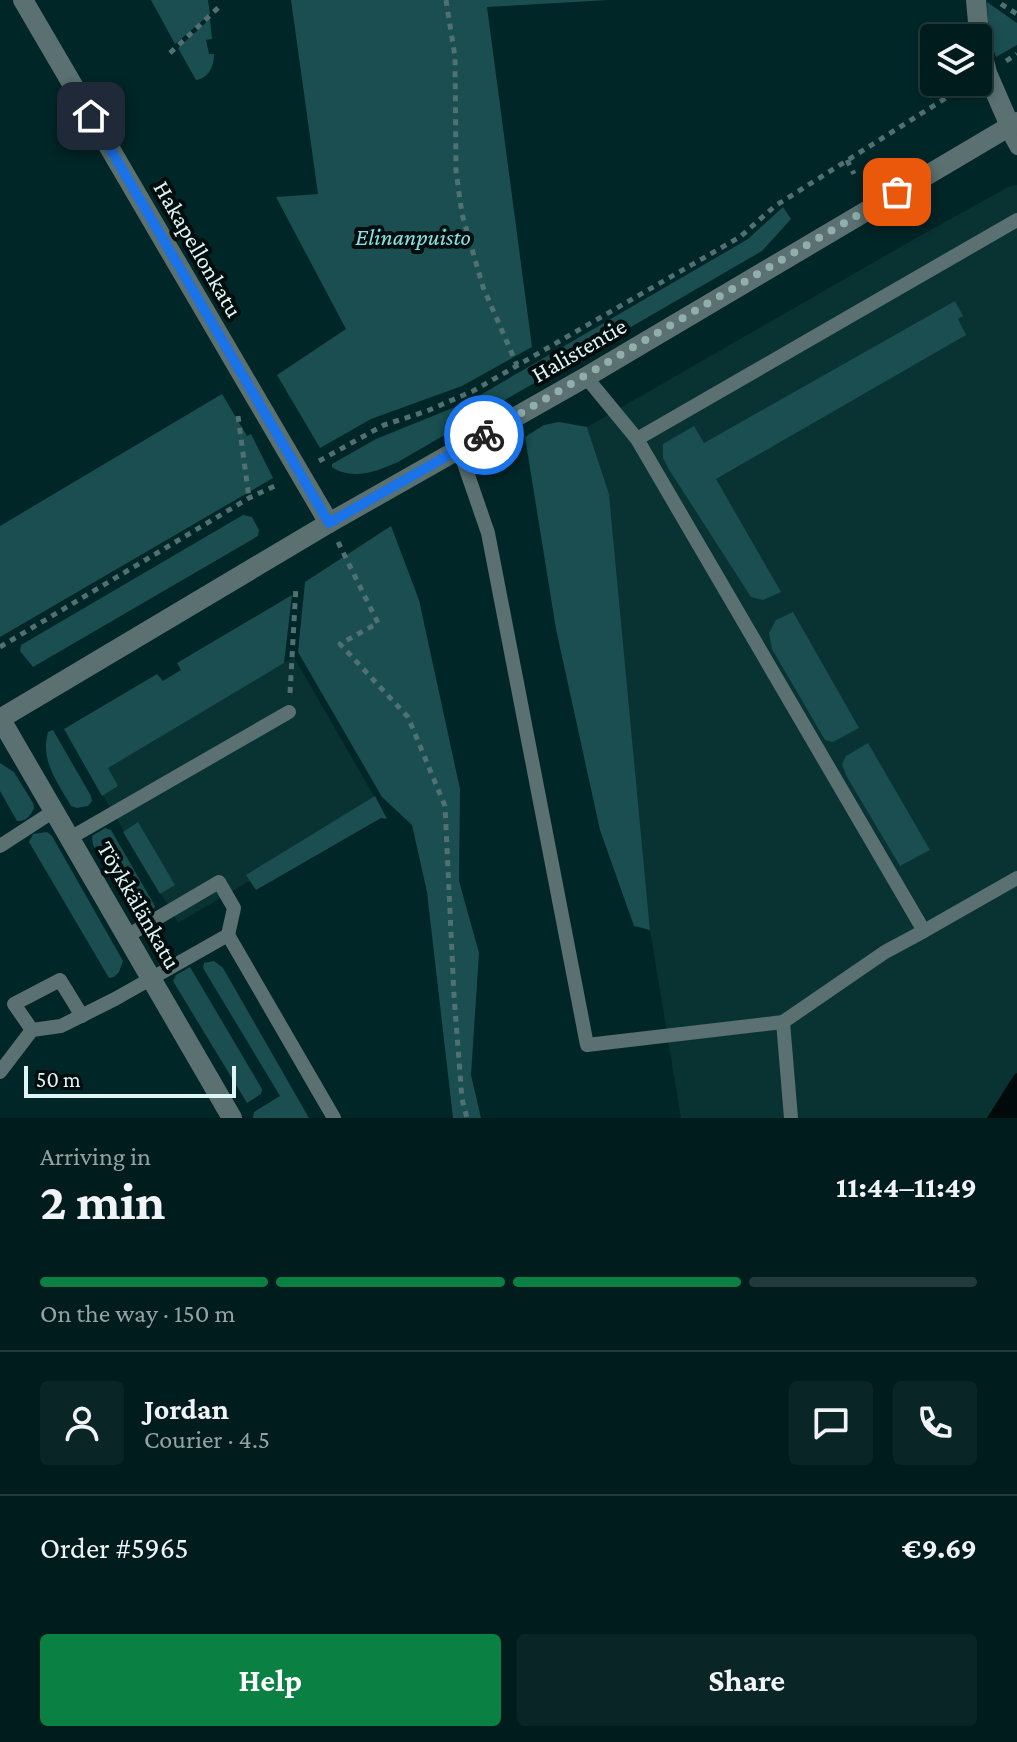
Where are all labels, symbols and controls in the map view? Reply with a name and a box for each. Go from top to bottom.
map controls [920,24,992,96]
button: layers [920,24,992,96]
pin [57,82,125,150]
icon: home [69,94,113,138]
pin [863,158,931,226]
icon: bag [875,170,919,214]
street label: Hakapellonkatu [148,176,249,322]
park label: Elinanpuisto [355,223,471,250]
street label: Halistentie [527,312,631,387]
courier [444,395,524,475]
icon: bike [462,413,506,457]
street label: Töykkälänkatu [92,836,187,973]
scale bar [24,1062,236,1098]
text: 50 m [36,1067,81,1092]
text: Arriving in [40,1142,151,1171]
text: 11:44–11:49 [836,1170,977,1203]
text: 2 min [40,1172,165,1230]
text: On the way · 150 m [40,1299,235,1328]
button: person [40,1381,124,1465]
button: chat [789,1381,873,1465]
button: phone [893,1381,977,1465]
text: Jordan [144,1392,229,1425]
text: Courier · 4.5 [144,1425,270,1454]
text: Order #5965 [40,1531,189,1564]
text: €9.69 [902,1531,977,1564]
button: Help [40,1634,501,1726]
button: Share [517,1634,977,1726]

